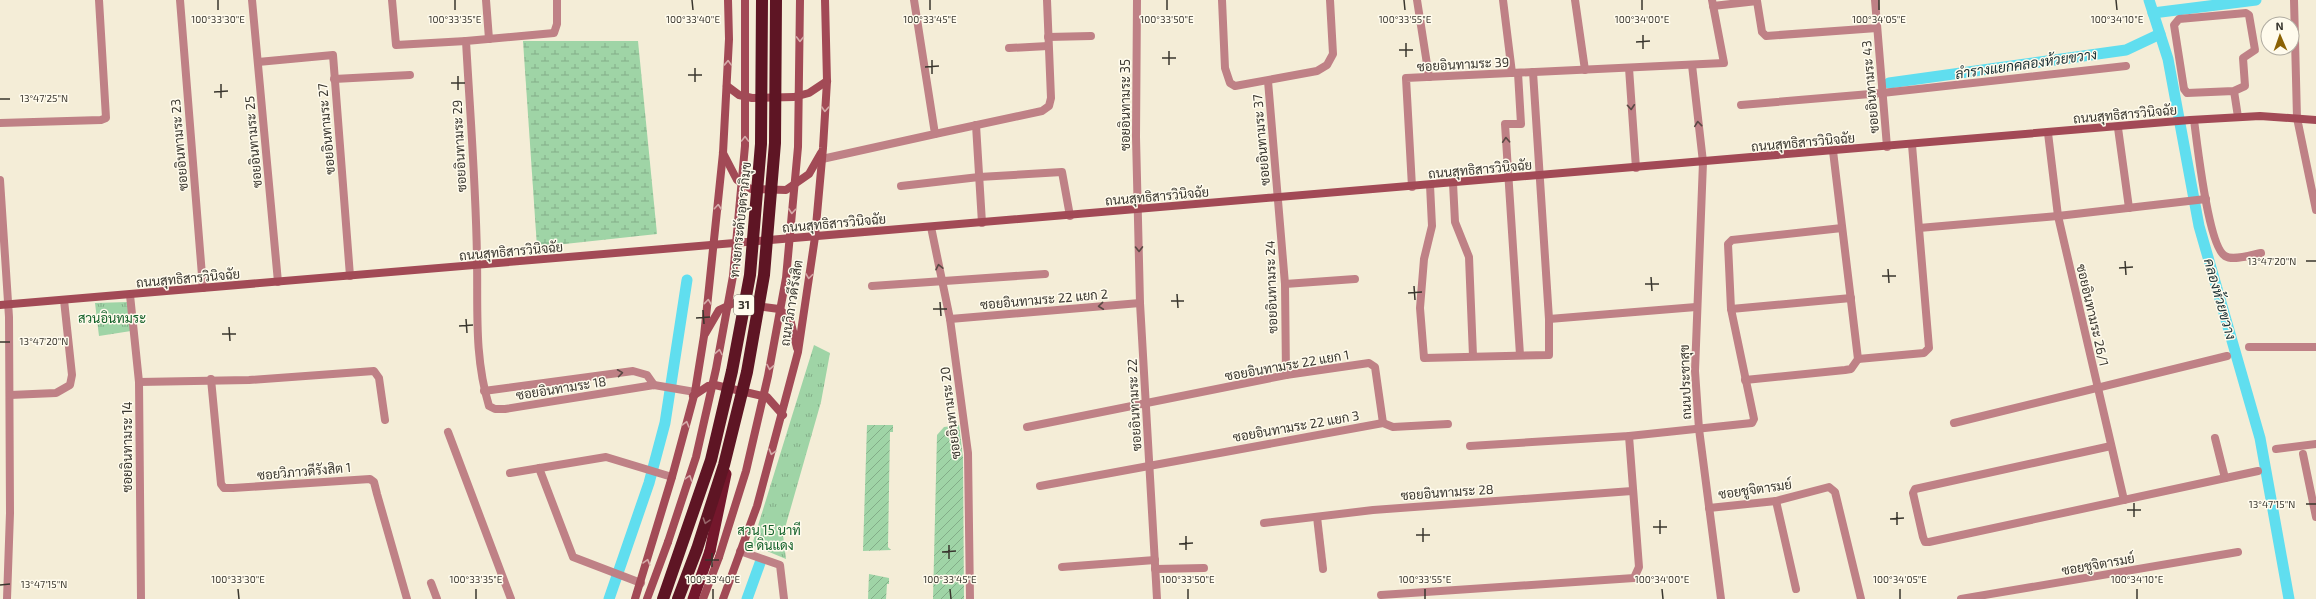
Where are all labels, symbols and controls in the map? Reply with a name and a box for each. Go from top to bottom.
text: 100°33'30"E [191,13,245,25]
text: 100°33'35"E [429,13,482,25]
text: 100°33'40"E [666,13,720,25]
text: 100°33'45"E [903,13,957,25]
text: 100°33'50"E [1140,13,1194,25]
text: 100°33'55"E [1379,13,1432,25]
text: 100°34'00"E [1615,13,1670,25]
text: 100°34'05"E [1852,13,1906,25]
text: 100°34'10"E [2091,13,2144,25]
north arrow [2260,16,2300,56]
text: N [2275,19,2284,32]
one-way arrow [796,36,804,42]
street label: ซอยอินทามระ 43 [1858,40,1882,134]
water label: ลำรางแยกคลองห้วยขวาง [1954,45,2098,82]
street label: ซอยอินทามระ 39 [1416,54,1510,74]
street label: ซอยอินทามระ 35 [1117,59,1133,151]
one-way arrow [723,60,732,66]
street label: ซอยอินทามระ 27 [314,82,338,175]
text: 13°47'25"N [20,92,68,104]
street label: ซอยอินทามระ 37 [1249,93,1273,186]
street label: ซอยอินทามระ 25 [241,95,265,189]
street label: ซอยอินทามระ 23 [167,98,191,192]
street label: ซอยอินทามระ 29 [449,99,469,193]
street label: ถนนสุทธิสารวินิจฉัย [2072,101,2178,129]
one-way arrow [1627,104,1636,110]
one-way arrow [821,106,830,112]
one-way arrow [1694,121,1703,127]
street label: ถนนสุทธิสารวินิจฉัย [1750,129,1856,157]
one-way arrow [741,136,749,142]
one-way arrow [1502,137,1510,143]
street label: ถนนสุทธิสารวินิจฉัย [1427,156,1533,184]
street label: ทางยกระดับอุตราภิมุข [726,161,756,279]
street label: ถนนสุทธิสารวินิจฉัย [1104,183,1210,211]
one-way arrow [713,204,722,210]
one-way arrow [788,208,797,214]
street label: ถนนสุทธิสารวินิจฉัย [781,210,887,238]
street label: ถนนสุทธิสารวินิจฉัย [458,238,564,266]
street label: ซอยอินทามระ 24 [1261,240,1281,334]
one-way arrow [1135,246,1143,252]
text: 13°47'20"N [2248,255,2296,267]
water label: คลองห้วยขวาง [2201,256,2240,342]
street label: ถนนวิภาวดีรังสิต [775,259,806,347]
street label: ซอยอินทามระ 26/1 [2073,262,2113,368]
one-way arrow [936,264,944,270]
street label: ถนนสุทธิสารวินิจฉัย [135,265,241,293]
one-way arrow [805,273,814,279]
street label: ซอยอินทามระ 22 แยก 2 [979,285,1109,313]
road number: 31 [734,295,754,315]
one-way arrow [703,299,712,306]
one-way arrow [1098,302,1104,311]
park label: สวนอินทมระ [78,310,146,326]
text: 13°47'20"N [20,335,68,347]
street label: ถนนประชาสุข [1676,344,1696,420]
street label: ซอยอินทามระ 22 แยก 1 [1224,346,1350,384]
one-way arrow [714,348,722,355]
street label: ซอยอินทามระ 22 [1124,358,1144,452]
one-way arrow [766,364,775,370]
street label: ซอยอินทามระ 20 [936,366,964,460]
one-way arrow [617,369,623,378]
street label: ซอยอินทามระ 18 [515,373,607,403]
street label: ซอยอินทามระ 14 [119,401,135,493]
street label: ซอยอินทามระ 22 แยก 3 [1232,407,1360,445]
one-way arrow [682,420,690,427]
one-way arrow [768,448,777,455]
street label: ซอยวิภาวดีรังสิต 1 [256,458,352,483]
one-way arrow [684,475,693,482]
street label: ซอยชูจิตารมย์ [1717,475,1793,504]
street label: ซอยอินทามระ 28 [1400,481,1494,503]
text: 13°47'15"N [2249,498,2295,510]
one-way arrow [702,518,711,525]
park label: สวน 15 นาที @ ดินแดง [737,521,801,553]
street label: ซอยชูจิตารมย์ [2060,549,2136,580]
one-way arrow [642,559,651,566]
text: 100°33'30"E [211,573,265,585]
text: 100°33'35"E [450,573,503,585]
text: 100°33'40"E [686,573,740,585]
text: 100°33'45"E [923,573,977,585]
text: 100°33'50"E [1161,573,1215,585]
text: 100°33'55"E [1399,573,1452,585]
text: 100°34'00"E [1635,573,1690,585]
text: 100°34'05"E [1873,573,1927,585]
text: 100°34'10"E [2111,573,2164,585]
text: 13°47'15"N [21,578,67,590]

